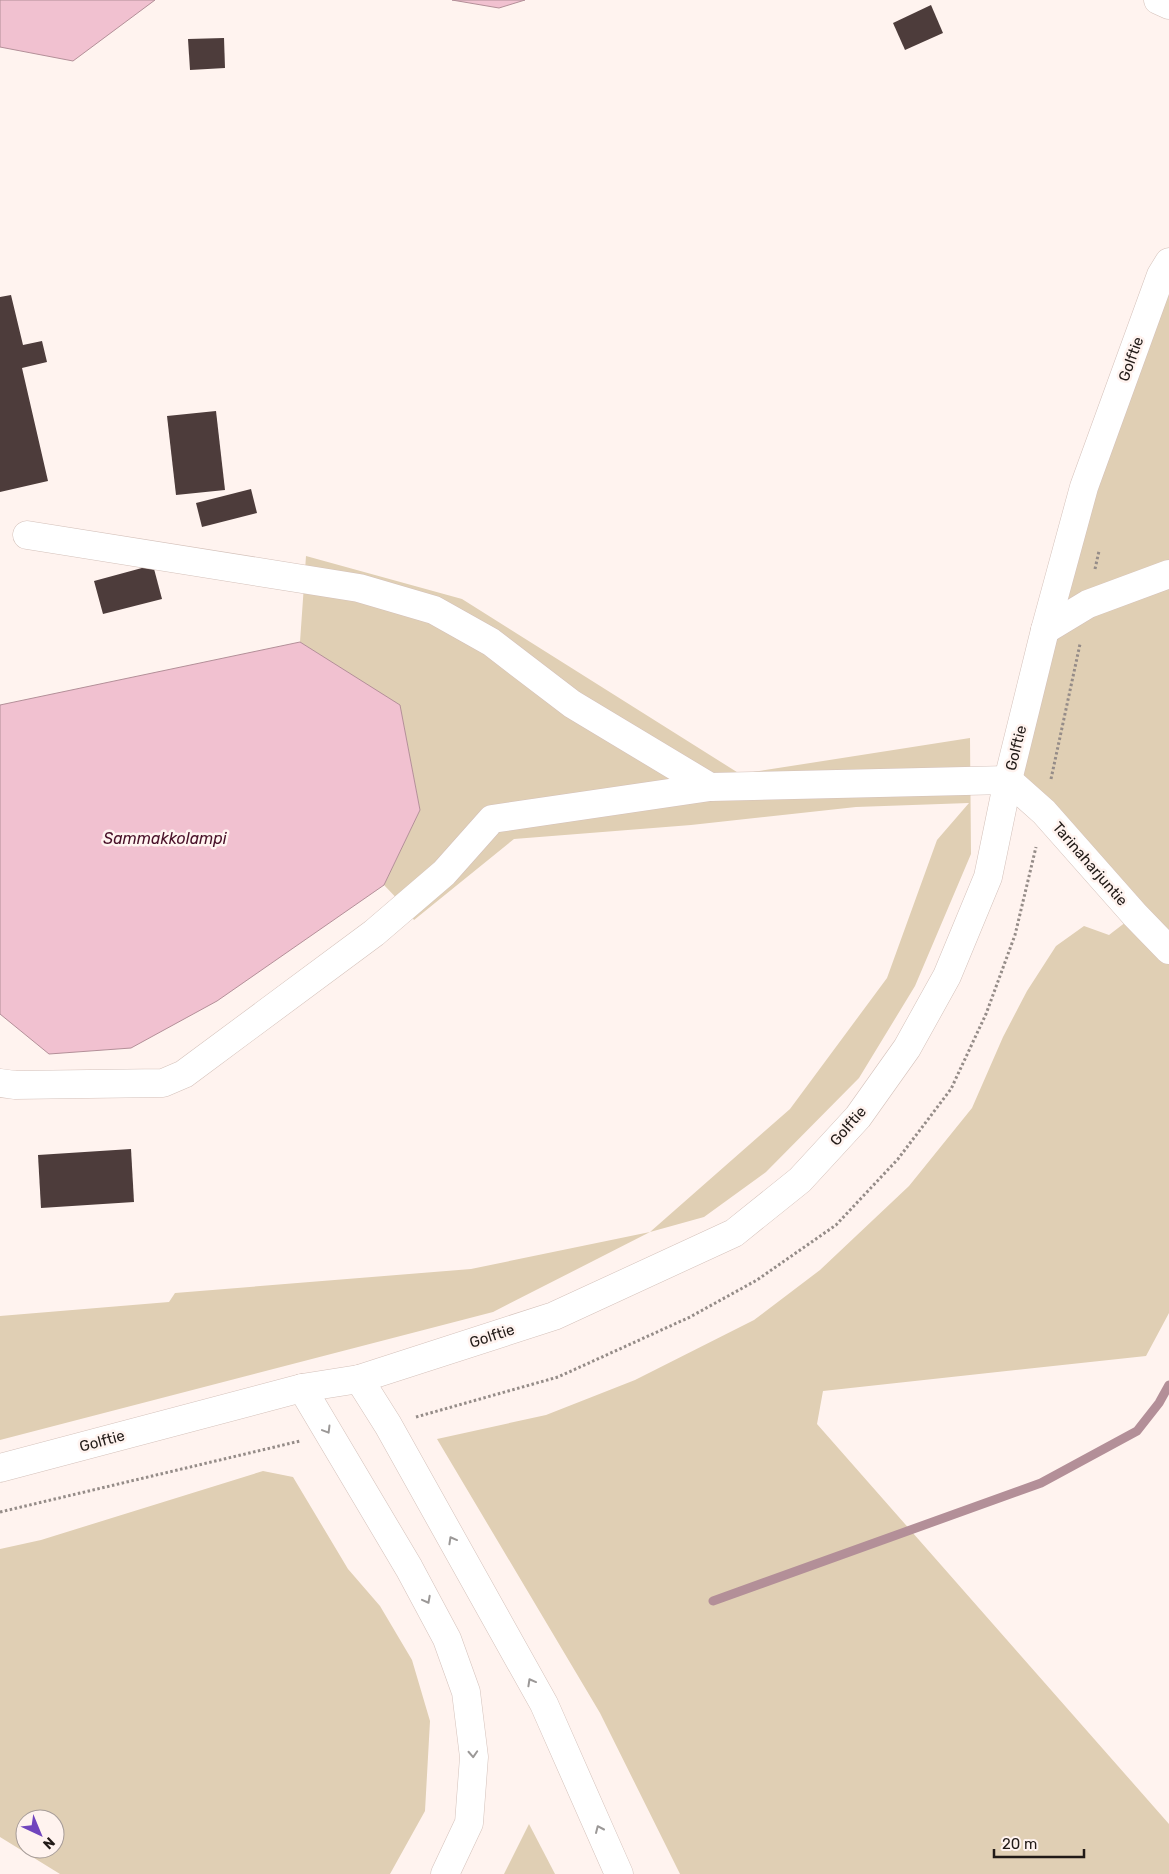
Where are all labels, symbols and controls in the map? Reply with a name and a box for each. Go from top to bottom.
street label: Golftie [1115,334,1147,384]
street label: Golftie [1002,723,1030,773]
street label: Tarinaharjuntie [1049,818,1131,910]
water label: Sammakkolampi [103,829,228,848]
street label: Golftie [826,1103,870,1149]
street label: Golftie [467,1320,517,1352]
one-way arrow [320,1425,330,1434]
street label: Golftie [77,1426,127,1456]
one-way arrow [448,1536,458,1545]
one-way arrow [421,1595,431,1604]
one-way arrow [528,1678,538,1687]
one-way arrow [467,1750,478,1758]
north arrow [15,1809,65,1859]
one-way arrow [595,1825,606,1834]
scale bar [994,1826,1084,1858]
text: N [39,1833,58,1853]
text: 20 m [1002,1835,1037,1853]

